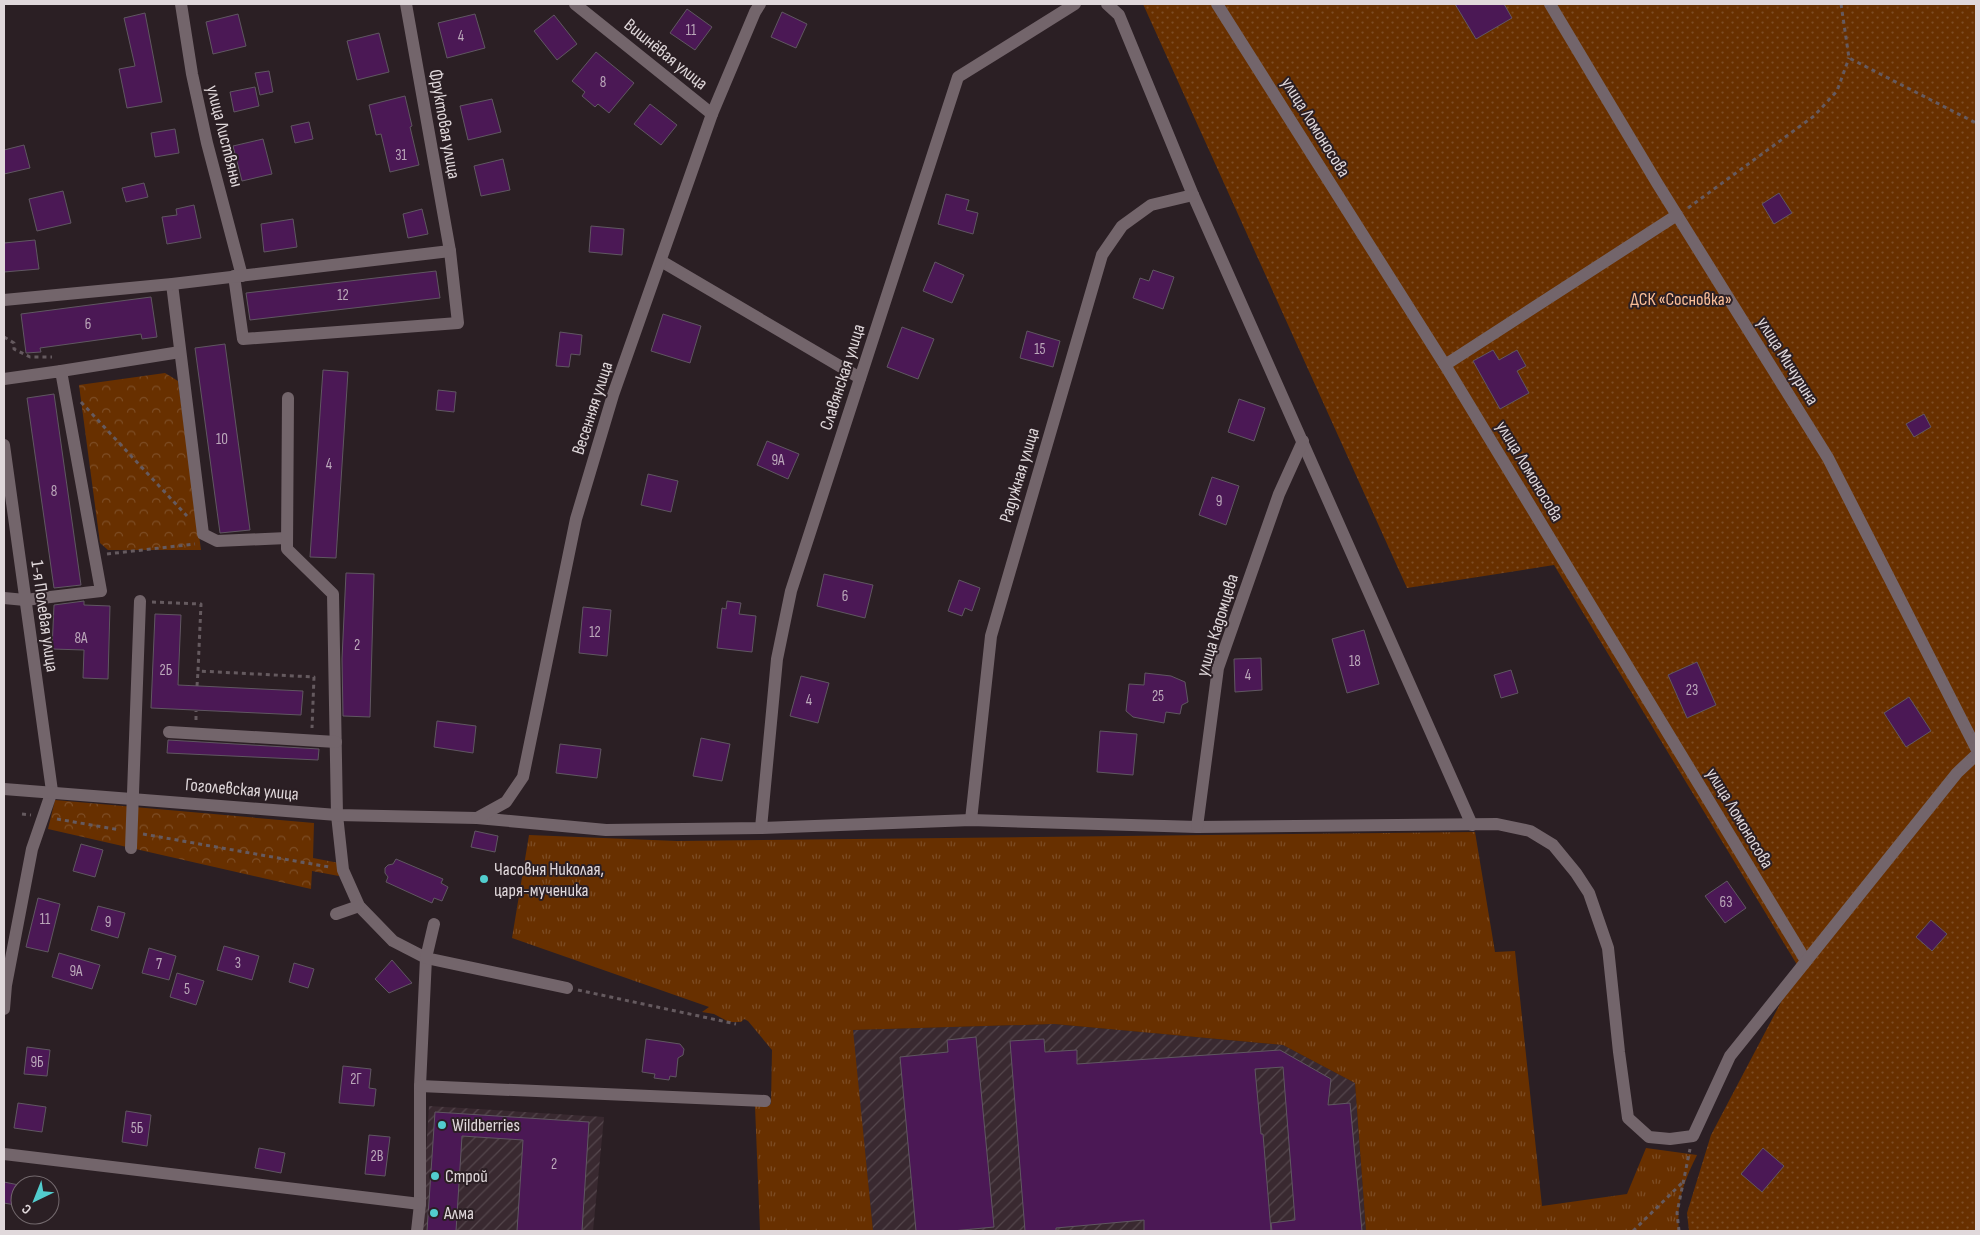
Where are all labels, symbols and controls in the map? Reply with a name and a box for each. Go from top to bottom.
street label: Вишнёвая улица [620,14,712,94]
house number: 11 [686,21,697,40]
house number: 4 [458,27,464,46]
street label: Фруктовая улица [425,68,464,181]
house number: 8 [600,73,606,92]
street label: улица Ломоносова [1277,74,1355,181]
street label: улица Листвяны [202,83,247,189]
house number: 31 [395,146,408,165]
house number: 12 [337,286,349,305]
park label: ДСК «Сосновка» [1630,289,1732,310]
street label: улица Мичурина [1752,313,1823,409]
house number: 6 [85,315,91,334]
street label: Славянская улица [815,321,870,433]
house number: 15 [1034,340,1046,359]
street label: Весенняя улица [568,359,617,457]
street label: улица Ломоносова [1491,417,1568,525]
street label: Радужная улица [995,425,1044,525]
house number: 10 [216,430,228,449]
house number: 9А [771,451,785,470]
house number: 4 [326,455,332,474]
house number: 8 [51,482,57,501]
house number: 9 [1216,492,1222,511]
street label: 1-я Полевая улица [26,559,63,673]
street label: улица Кадомцева [1192,571,1243,679]
house number: 6 [842,587,848,606]
house number: 12 [589,623,601,642]
house number: 8А [75,629,88,648]
house number: 2 [354,636,360,655]
house number: 18 [1349,652,1361,671]
house number: 2Б [160,661,173,680]
house number: 4 [1245,666,1251,685]
house number: 23 [1686,681,1698,700]
house number: 25 [1152,687,1164,706]
house number: 4 [806,691,812,710]
street label: улица Ломоносова [1701,764,1778,872]
street label: Гоголевская улица [184,774,300,805]
place label: Часовня Николая, царя-мученика [494,859,604,901]
marker: Часовня Николая, царя-мученика [478,873,490,885]
house number: 63 [1720,893,1732,912]
house number: 11 [40,910,51,929]
house number: 9 [105,913,111,932]
house number: 3 [235,954,241,973]
house number: 7 [156,955,162,974]
house number: 9А [69,962,83,981]
house number: 5 [184,980,190,999]
house number: 9Б [30,1053,44,1072]
house number: 2Г [350,1070,362,1089]
place label: Wildberries [452,1115,520,1136]
house number: 5Б [131,1119,144,1138]
marker: Wildberries [436,1119,448,1131]
house number: 2В [371,1147,384,1166]
house number: 2 [551,1155,557,1174]
place label: Строй [445,1166,488,1187]
marker: Строй [429,1170,441,1182]
north arrow [10,1175,60,1225]
text: С [18,1200,35,1218]
place label: Алма [443,1203,474,1224]
marker: Алма [428,1207,440,1219]

